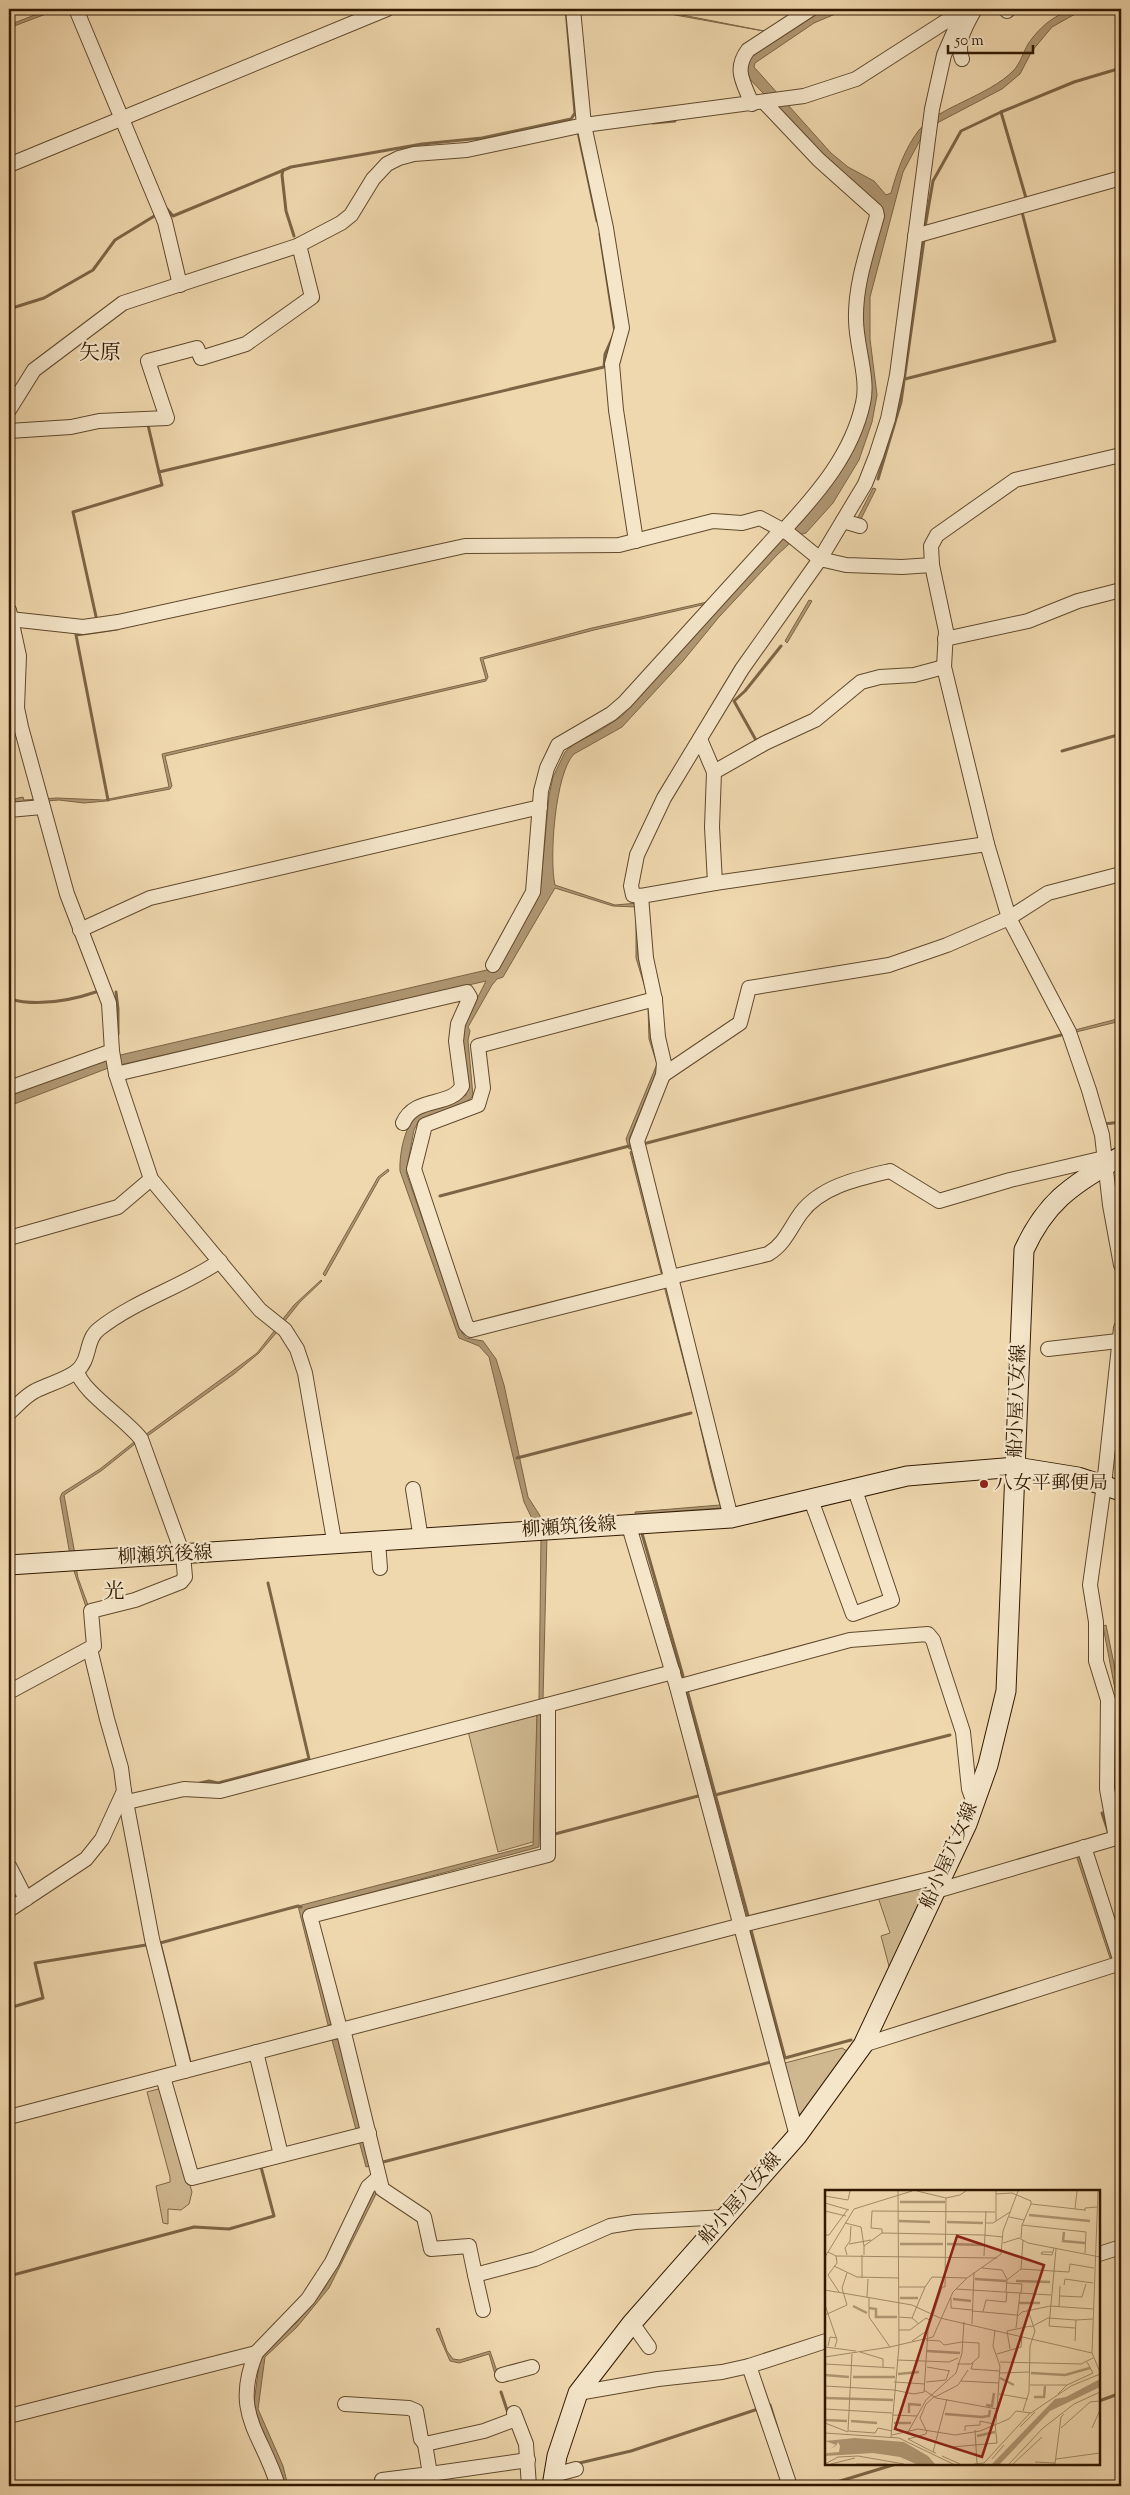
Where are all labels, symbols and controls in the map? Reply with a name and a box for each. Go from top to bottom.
scale bar [948,22,1032,54]
text: 50 m [954,31,984,52]
district label: 矢原 [79,339,121,369]
street label: 船小屋八女線 [1003,1344,1033,1458]
place label: 八女平郵便局 [994,1471,1108,1498]
marker: 八女平郵便局 [978,1478,990,1490]
street label: 柳瀬筑後線 [521,1511,617,1545]
street label: 柳瀬筑後線 [117,1540,213,1572]
district label: 光 [104,1578,125,1608]
street label: 船小屋八女線 [914,1798,986,1914]
street label: 船小屋八女線 [693,2147,789,2251]
inset map [825,2190,1100,2465]

